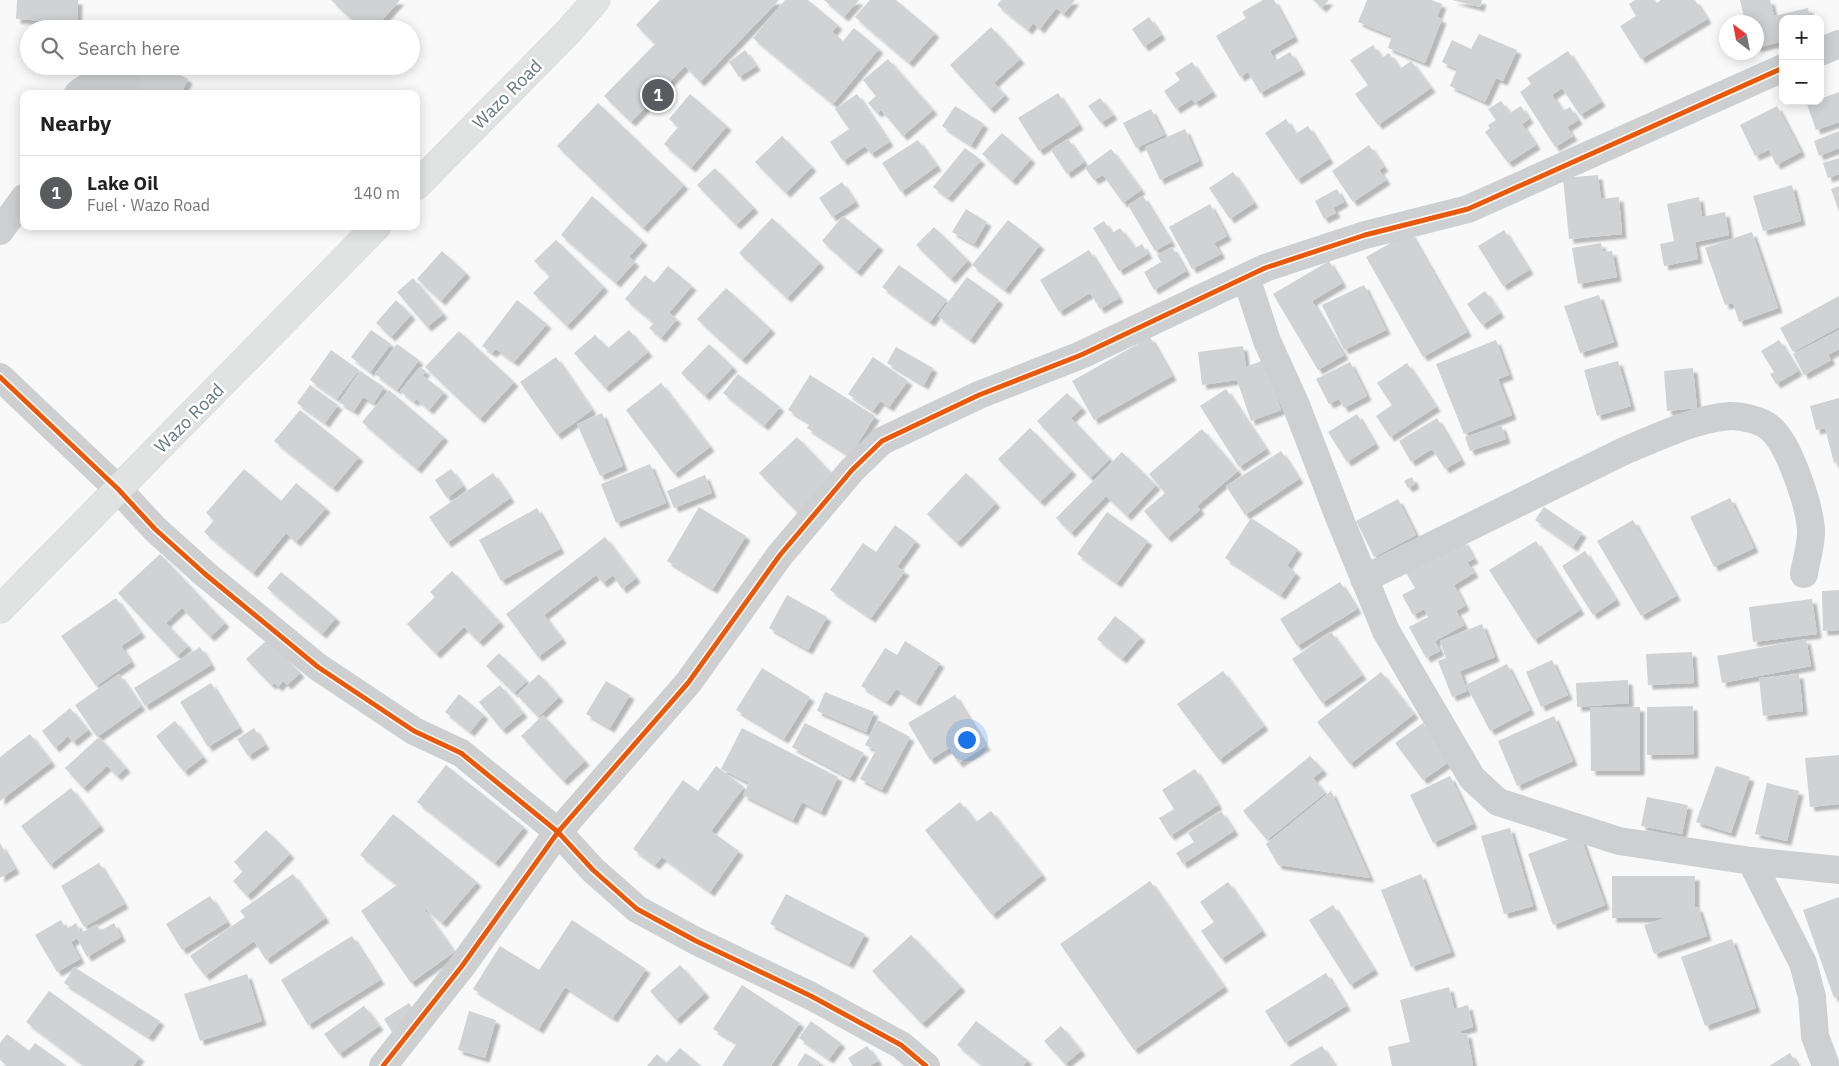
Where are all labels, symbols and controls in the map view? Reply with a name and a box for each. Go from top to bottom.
north arrow [1719,15,1764,60]
map controls [1779,15,1824,105]
button: + [1779,15,1824,60]
search box [20,20,420,75]
icon: search [38,34,66,62]
text: Search here [78,36,180,60]
street label: Wazo Road [467,54,547,134]
button: − [1779,60,1824,105]
pin: 1 [642,76,674,114]
text: Nearby [40,109,111,137]
text: Lake Oil [87,171,158,195]
text: 1 [51,183,61,203]
text: 140 m [353,183,400,203]
text: Fuel · Wazo Road [87,195,210,215]
street label: Wazo Road [149,378,229,458]
your location [954,727,980,753]

